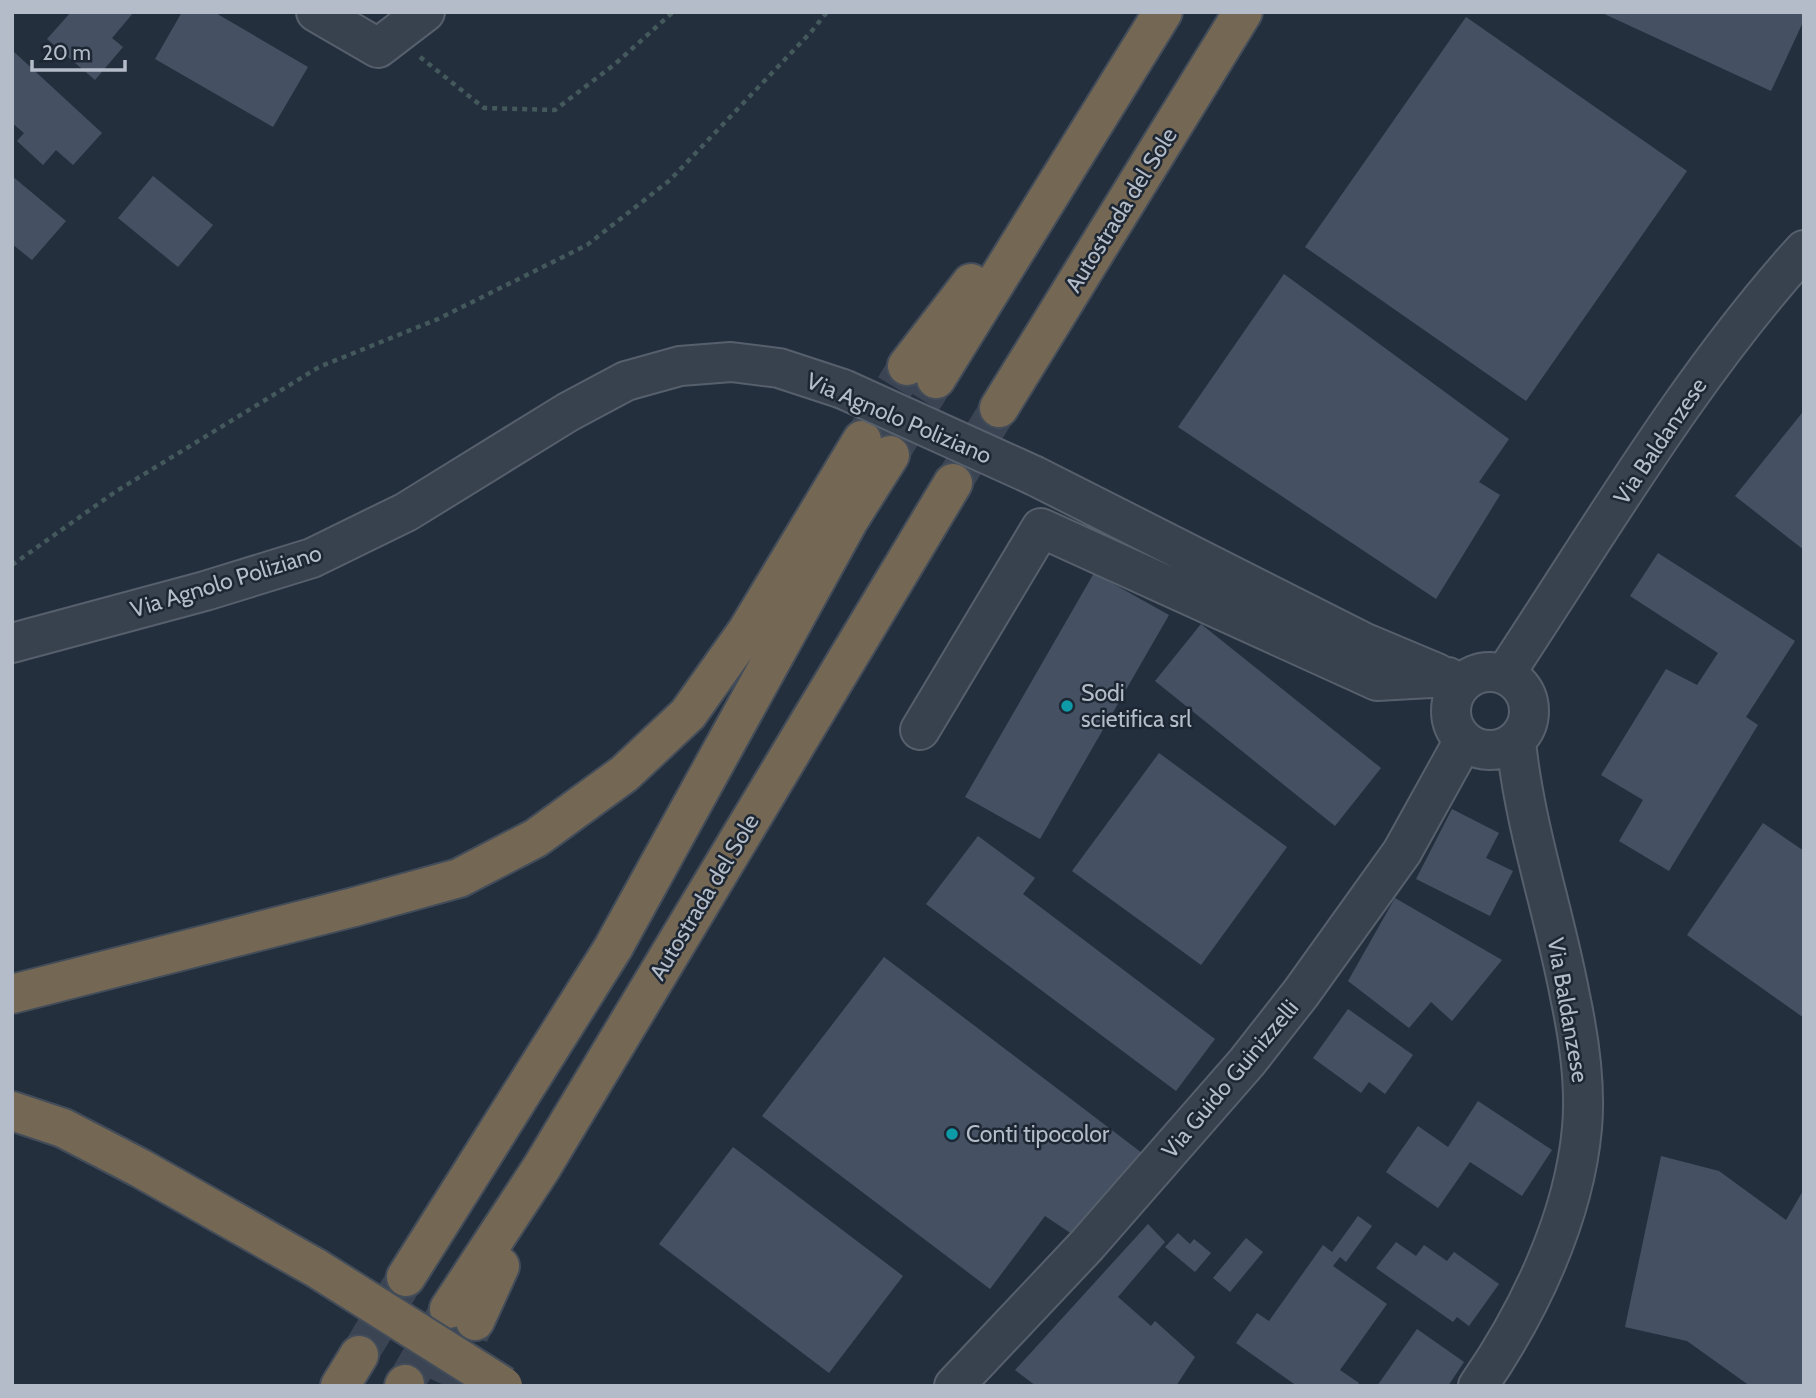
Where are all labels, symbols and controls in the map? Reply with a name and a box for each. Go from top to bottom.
scale bar [32,28,124,72]
text: 20 m [42,40,91,65]
street label: Autostrada del Sole [1059,122,1183,298]
street label: Via Agnolo Poliziano [802,366,996,470]
street label: Via Baldanzese [1607,372,1713,510]
street label: Via Agnolo Poliziano [127,539,325,623]
place label: Sodi scietifica srl [1081,679,1192,733]
marker: Sodi scietifica srl [1059,698,1075,714]
street label: Autostrada del Sole [643,809,765,985]
street label: Via Baldanzese [1541,935,1595,1085]
street label: Via Guido Guinizzelli [1156,994,1304,1164]
place label: Conti tipocolor [966,1120,1110,1148]
marker: Conti tipocolor [944,1126,960,1142]

